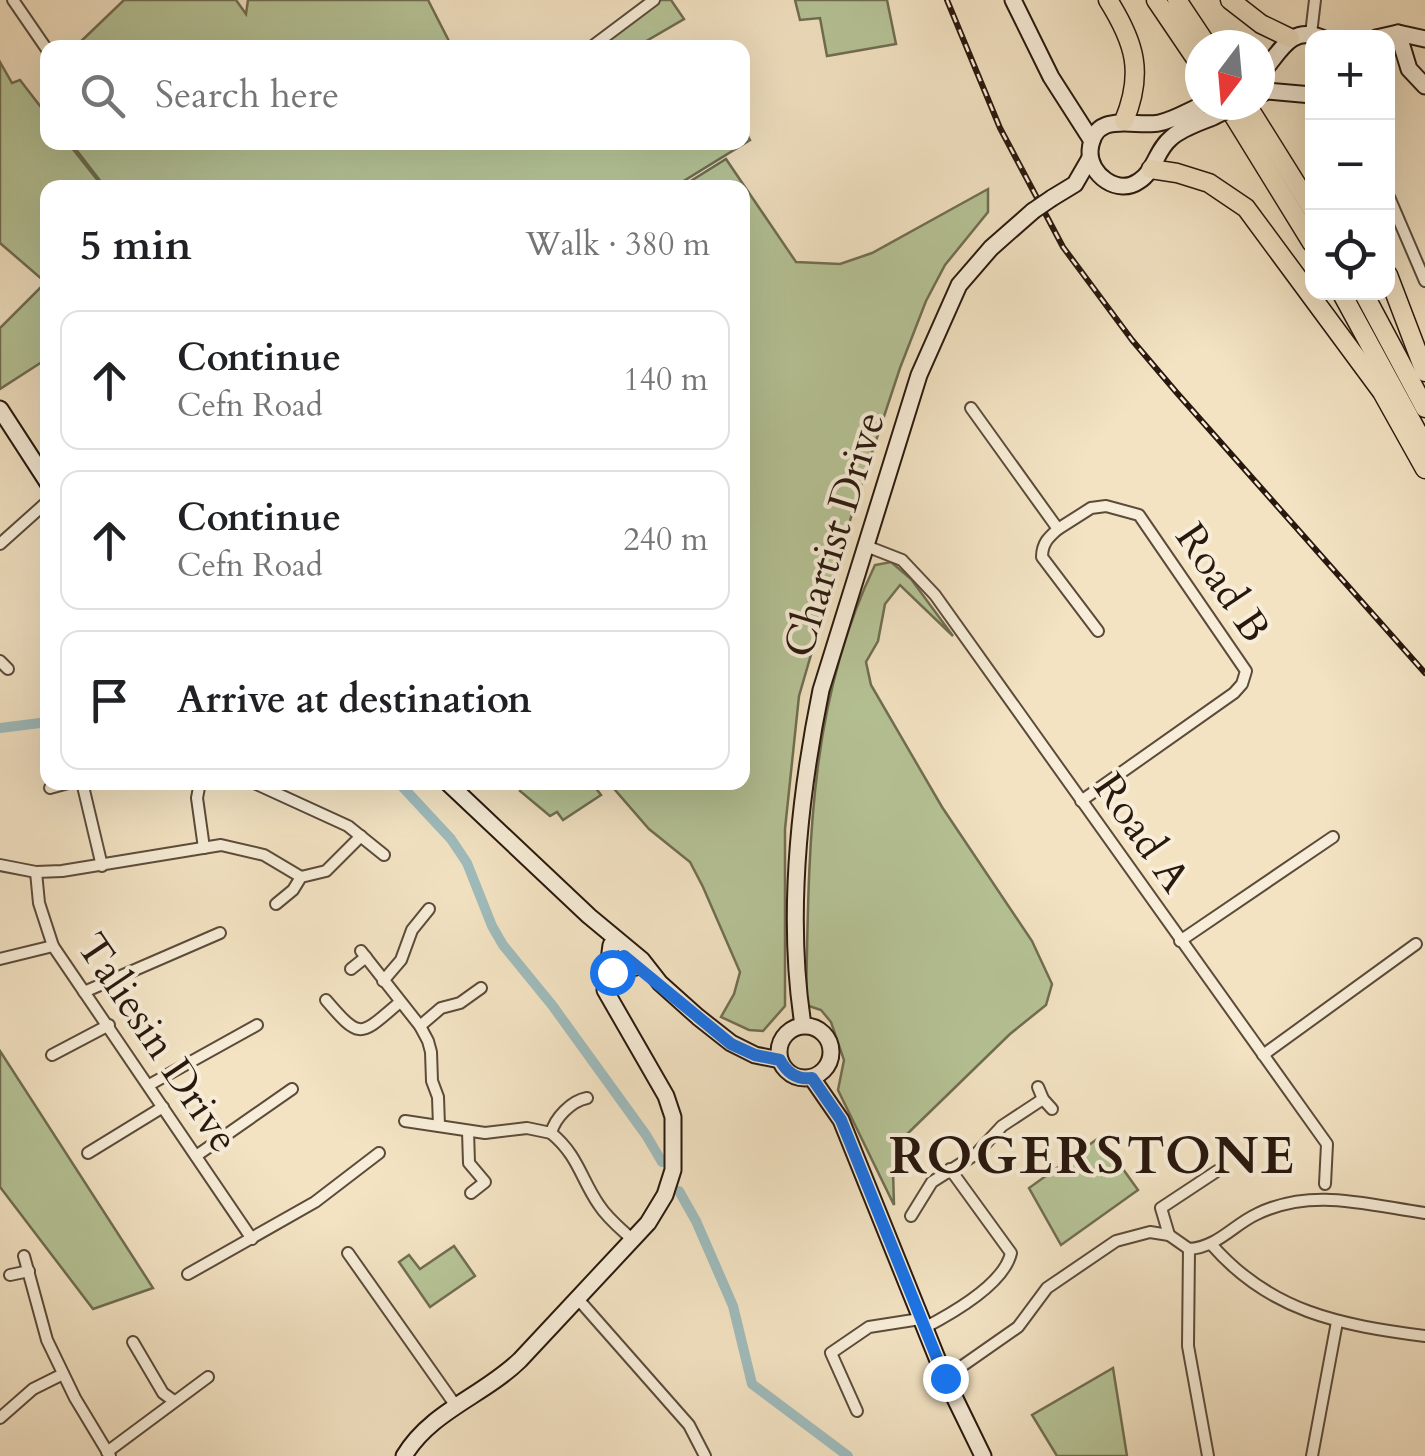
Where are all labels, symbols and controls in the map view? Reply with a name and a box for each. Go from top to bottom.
north arrow [1185,30,1275,120]
map controls [1305,30,1395,300]
button: + [1305,30,1395,120]
search box [40,40,750,150]
icon: search [75,68,130,123]
text: Search here [155,69,339,121]
button: − [1305,120,1395,210]
button: locate [1305,210,1395,300]
text: 5 min [80,217,192,274]
text: Walk · 380 m [525,223,710,267]
text: Continue [177,332,341,384]
icon: ahead [82,353,137,408]
text: 140 m [623,358,708,402]
text: Cefn Road [177,384,323,428]
street label: Chartist Drive [770,405,899,664]
text: Continue [177,492,341,544]
street label: Road B [1162,512,1283,654]
icon: ahead [82,513,137,568]
text: 240 m [623,518,708,562]
text: Cefn Road [177,544,323,588]
icon: arrive [82,673,137,728]
text: Arrive at destination [177,674,532,726]
street label: Road A [1080,762,1203,904]
street label: Taliesin Drive [63,922,252,1164]
route start [590,950,636,996]
district label: ROGERSTONE [889,1122,1297,1192]
route end [923,1356,969,1402]

